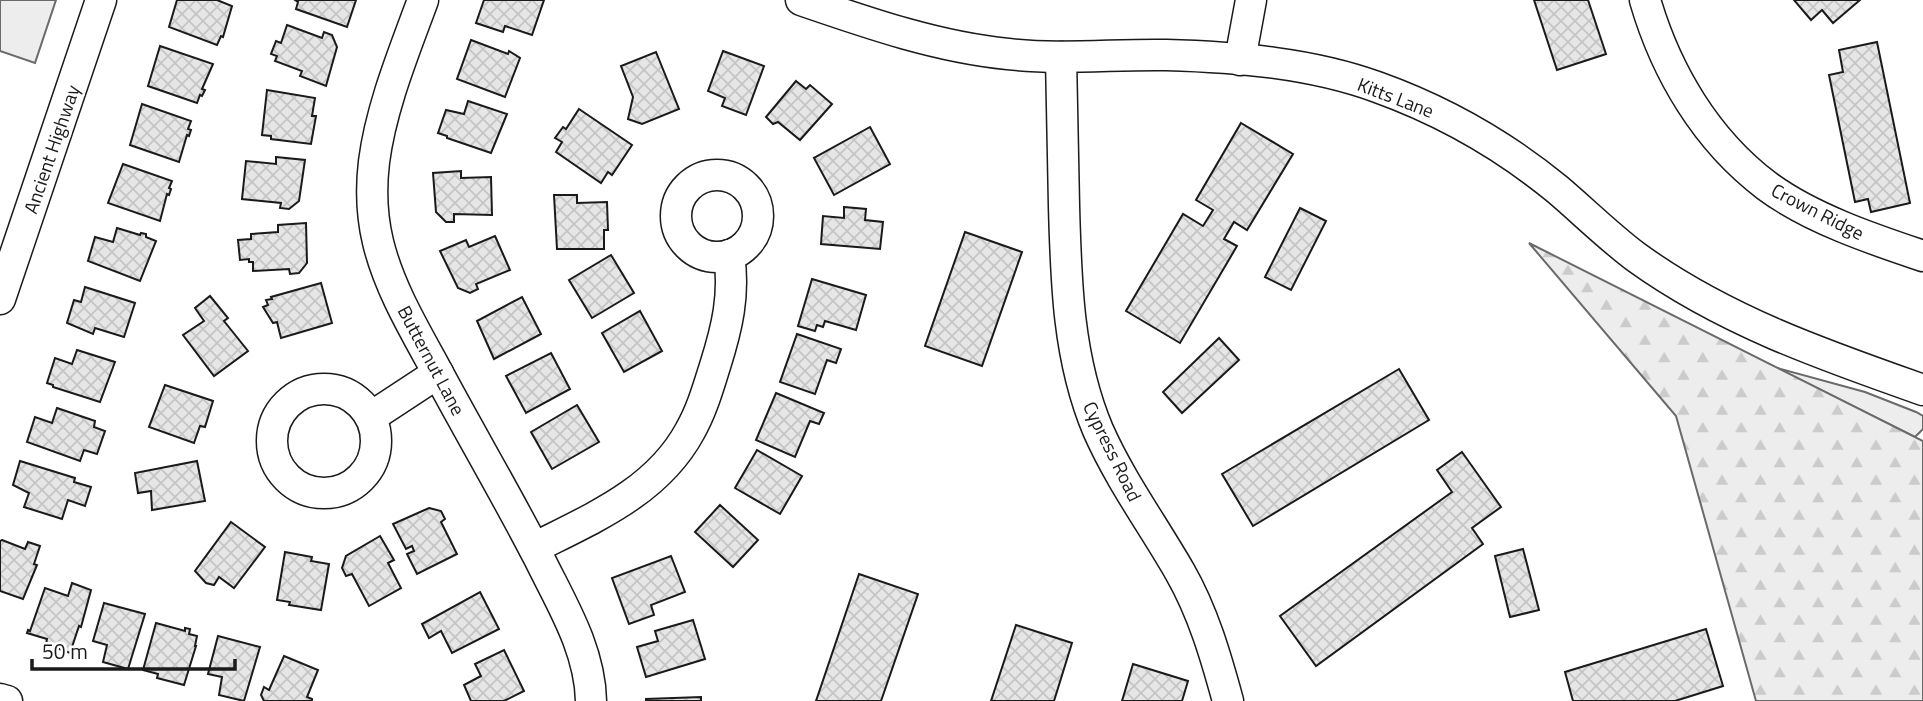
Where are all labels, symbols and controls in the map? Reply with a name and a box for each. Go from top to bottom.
street label: Kitts Lane [1354,69,1438,125]
street label: Ancient Highway [15,81,87,217]
street label: Crown Ridge [1767,175,1869,247]
street label: Butternut Lane [391,300,473,420]
street label: Cypress Road [1076,396,1150,506]
scale bar [32,628,234,672]
text: 50 m [42,635,88,667]

